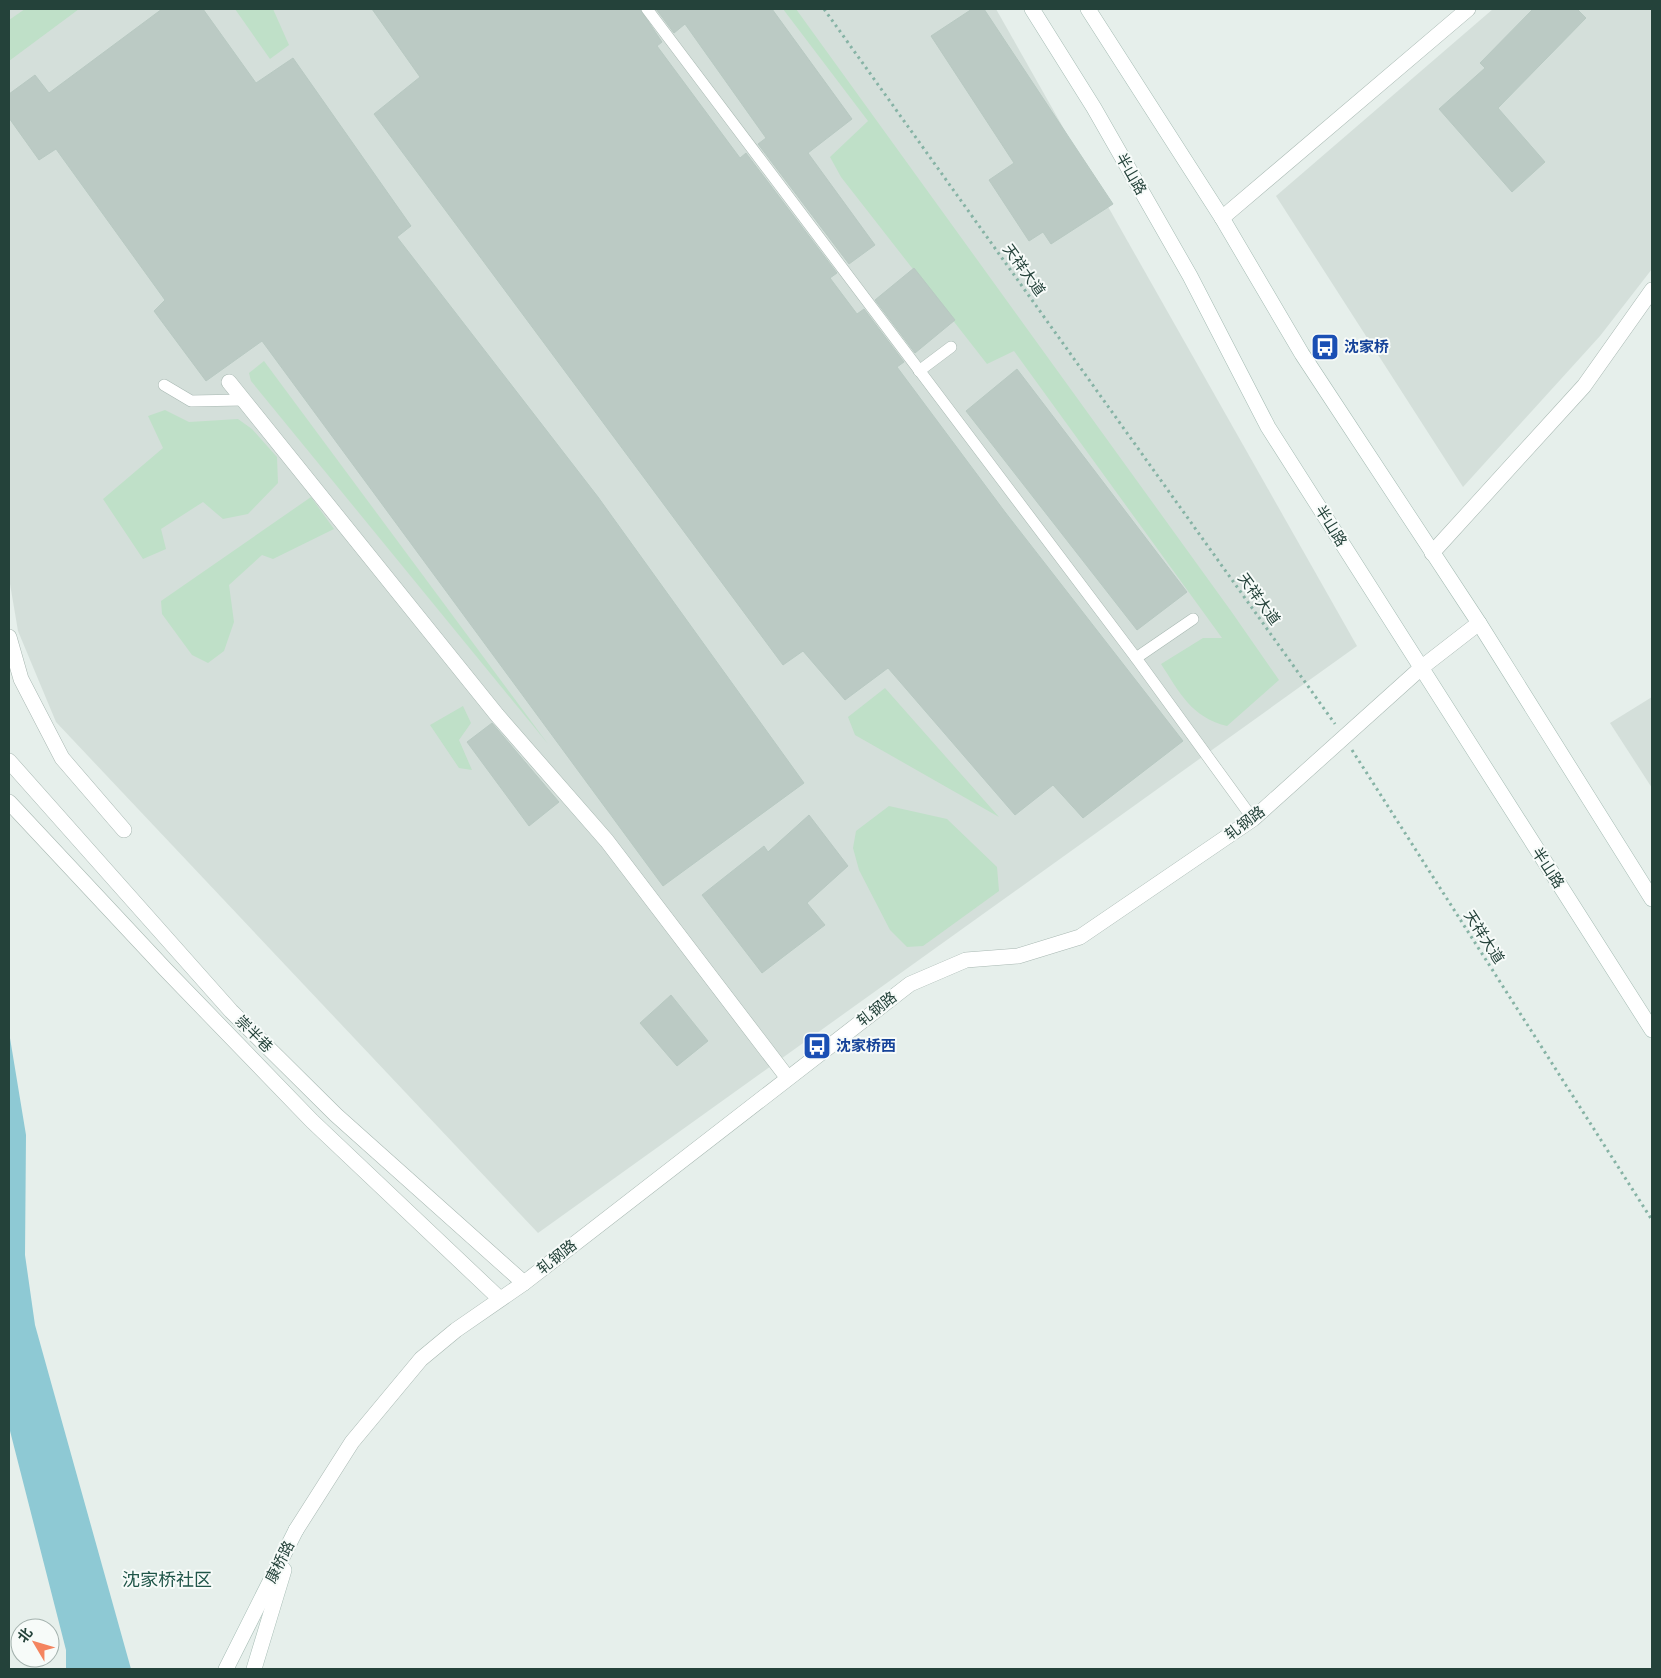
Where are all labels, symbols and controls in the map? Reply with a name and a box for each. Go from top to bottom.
street label: 半山路 [1112,150,1150,198]
street label: 天祥大道 [999,240,1049,300]
bus stop icon: 沈家桥 [1310,332,1340,362]
place label: 沈家桥 [1344,338,1389,356]
street label: 半山路 [1311,502,1351,550]
street label: 天祥大道 [1234,569,1284,629]
street label: 轧钢路 [1222,802,1268,844]
street label: 半山路 [1528,844,1568,892]
street label: 天祥大道 [1460,907,1508,967]
street label: 轧钢路 [854,988,900,1030]
street label: 崇半巷 [232,1012,276,1056]
bus stop icon: 沈家桥西 [802,1031,832,1061]
place label: 沈家桥西 [836,1037,896,1055]
street label: 轧钢路 [534,1236,580,1278]
street label: 康桥路 [262,1538,298,1586]
district label: 沈家桥社区 [122,1569,212,1590]
north arrow [10,1618,60,1668]
text: 北 [14,1625,35,1645]

